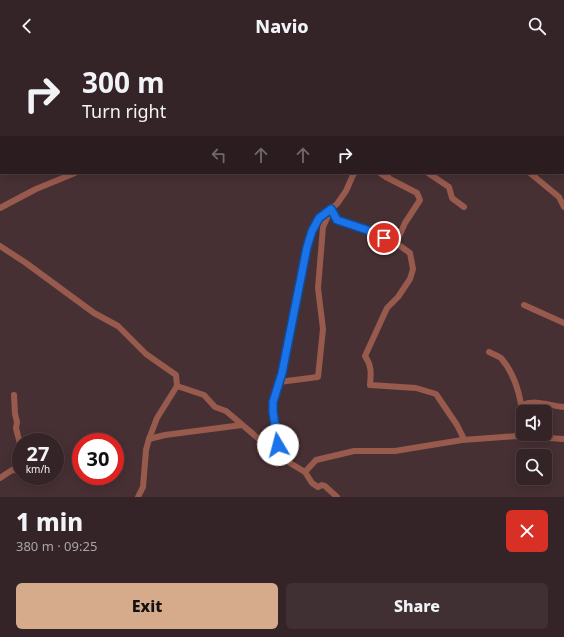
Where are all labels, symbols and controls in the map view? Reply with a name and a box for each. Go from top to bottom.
text: Navio [255,14,309,38]
icon: back [16,15,38,37]
icon: search [526,15,548,37]
text: 300 m [82,63,165,101]
icon: right [16,68,68,120]
text: Turn right [82,99,166,123]
icon: left [208,144,230,166]
icon: ahead [250,144,272,166]
icon: ahead [292,144,314,166]
icon: right [334,144,356,166]
pin [367,221,401,255]
icon: arrive [373,227,395,249]
map controls [516,405,552,485]
button: sound [516,405,552,441]
position arrow [257,424,299,466]
speed limit sign: 30 [72,433,124,485]
text: 27 [27,440,49,467]
button: search [516,449,552,485]
text: km/h [26,462,50,476]
text: 1 min [16,505,83,538]
button: close [506,510,548,552]
text: 380 m · 09:25 [16,537,97,555]
button: Exit [16,583,278,629]
button: Share [286,583,548,629]

